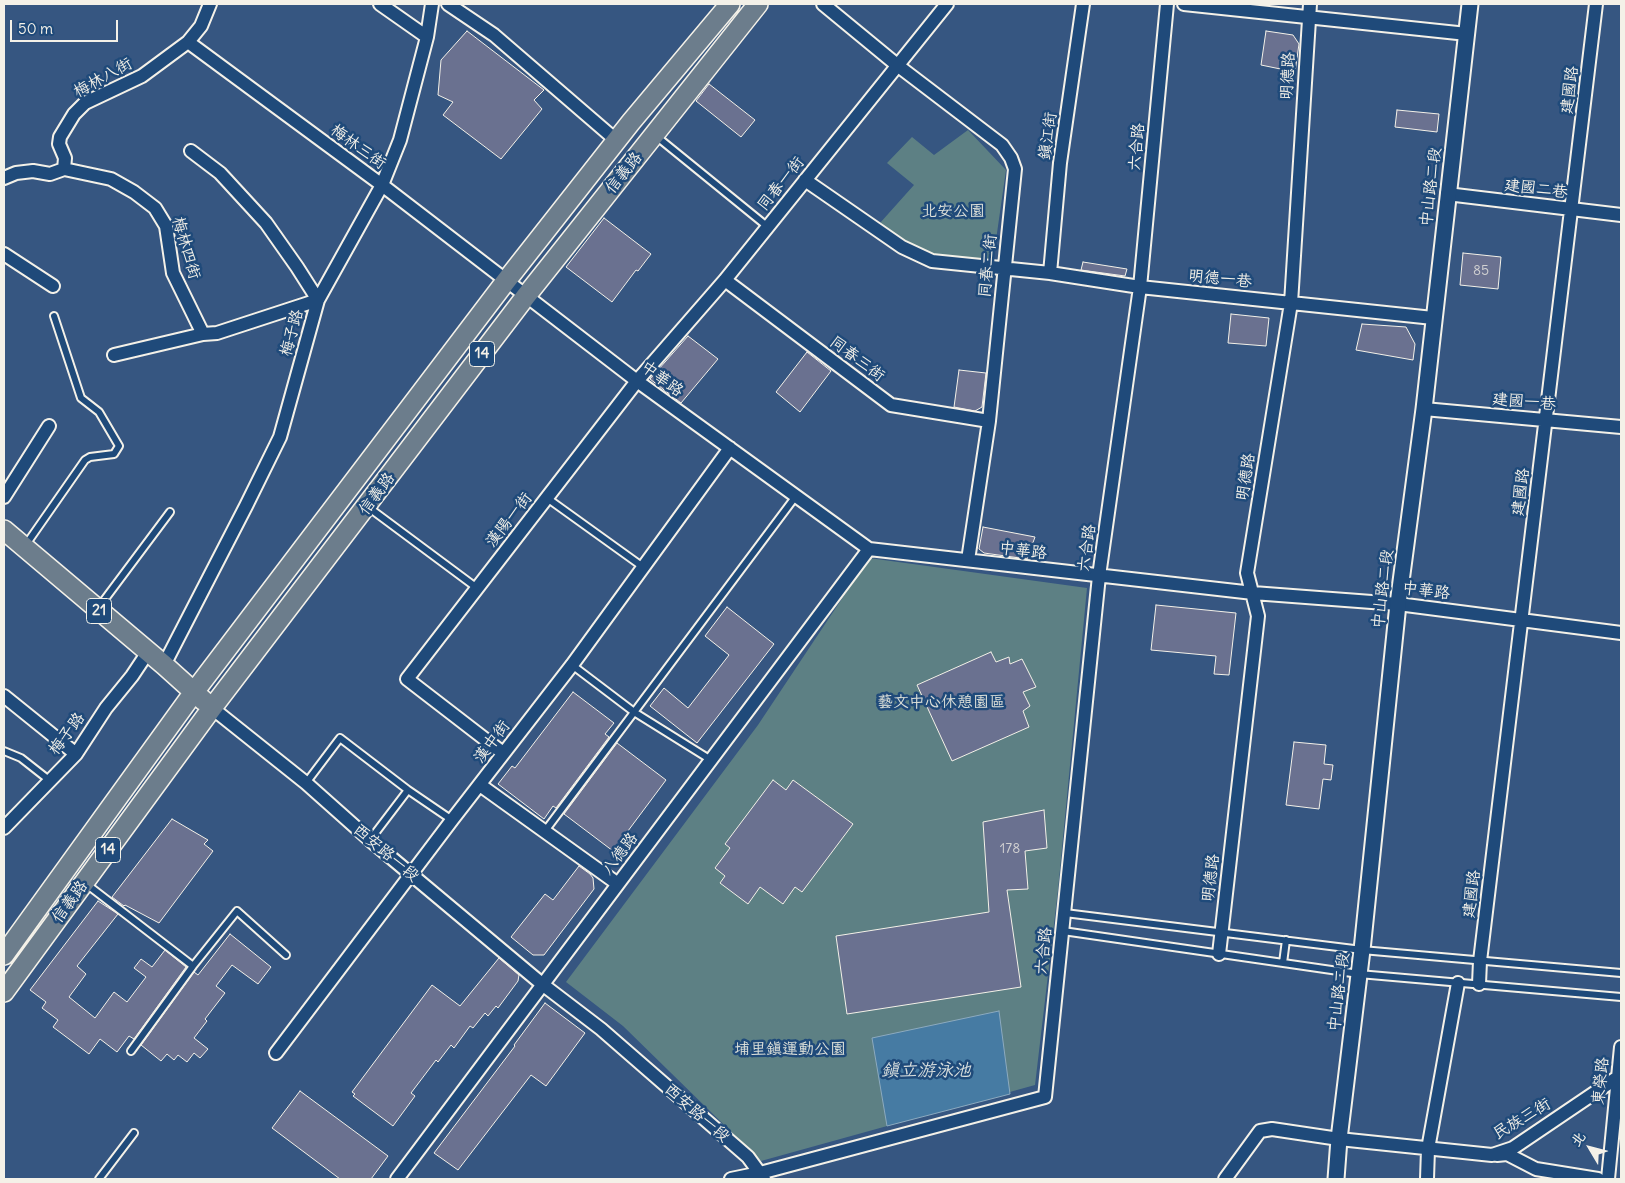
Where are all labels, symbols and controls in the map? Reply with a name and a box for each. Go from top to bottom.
scale bar [12,10,120,42]
text: 50 m [18,19,53,38]
street label: 明德路 [1277,52,1299,100]
street label: 梅林八街 [70,54,136,102]
street label: 建國路 [1558,65,1582,115]
street label: 鎮江街 [1035,111,1061,161]
street label: 梅林三街 [326,120,390,174]
street label: 六合路 [1125,122,1149,172]
street label: 中山路二段 [1417,146,1445,228]
street label: 信義路 [601,148,647,198]
street label: 同春一街 [753,153,809,215]
street label: 建國二巷 [1503,176,1569,202]
park label: 北安公園 [921,201,985,221]
street label: 梅林四街 [168,215,204,281]
street label: 同春二街 [975,233,1001,299]
house number: 85 [1473,263,1489,279]
street label: 明德一巷 [1187,266,1253,292]
street label: 梅子路 [277,307,307,359]
street label: 同春三街 [826,332,888,386]
road number: 14 [470,342,494,366]
street label: 中華路 [637,357,687,401]
street label: 建國一巷 [1491,390,1557,414]
street label: 明德路 [1233,452,1259,502]
street label: 建國路 [1509,467,1533,517]
street label: 信義路 [355,469,399,519]
street label: 漢陽一街 [482,489,536,551]
street label: 六合路 [1074,523,1100,573]
street label: 中華路 [998,539,1048,563]
street label: 中山路二段 [1369,548,1397,630]
street label: 中華路 [1401,579,1451,603]
road number: 21 [86,598,112,624]
park label: 藝文中心休憩園區 [877,692,1005,712]
street label: 梅子路 [45,709,89,759]
street label: 漢中街 [470,717,514,767]
street label: 西安路一段 [349,820,423,886]
street label: 八德路 [598,829,642,879]
road number: 14 [96,838,120,862]
house number: 178 [1000,841,1020,857]
street label: 明德路 [1199,853,1223,903]
street label: 建國路 [1460,869,1484,919]
street label: 信義路 [48,877,92,927]
street label: 六合路 [1032,926,1056,976]
street label: 中山路二段 [1325,951,1353,1033]
park label: 埔里鎮運動公園 [734,1039,846,1059]
street label: 東榮路 [1589,1056,1613,1106]
water label: 鎮立游泳池 [881,1060,971,1082]
street label: 西安路一段 [661,1080,733,1146]
street label: 民族三街 [1490,1094,1554,1144]
north arrow [1565,1123,1615,1173]
text: 北 [1567,1128,1589,1150]

